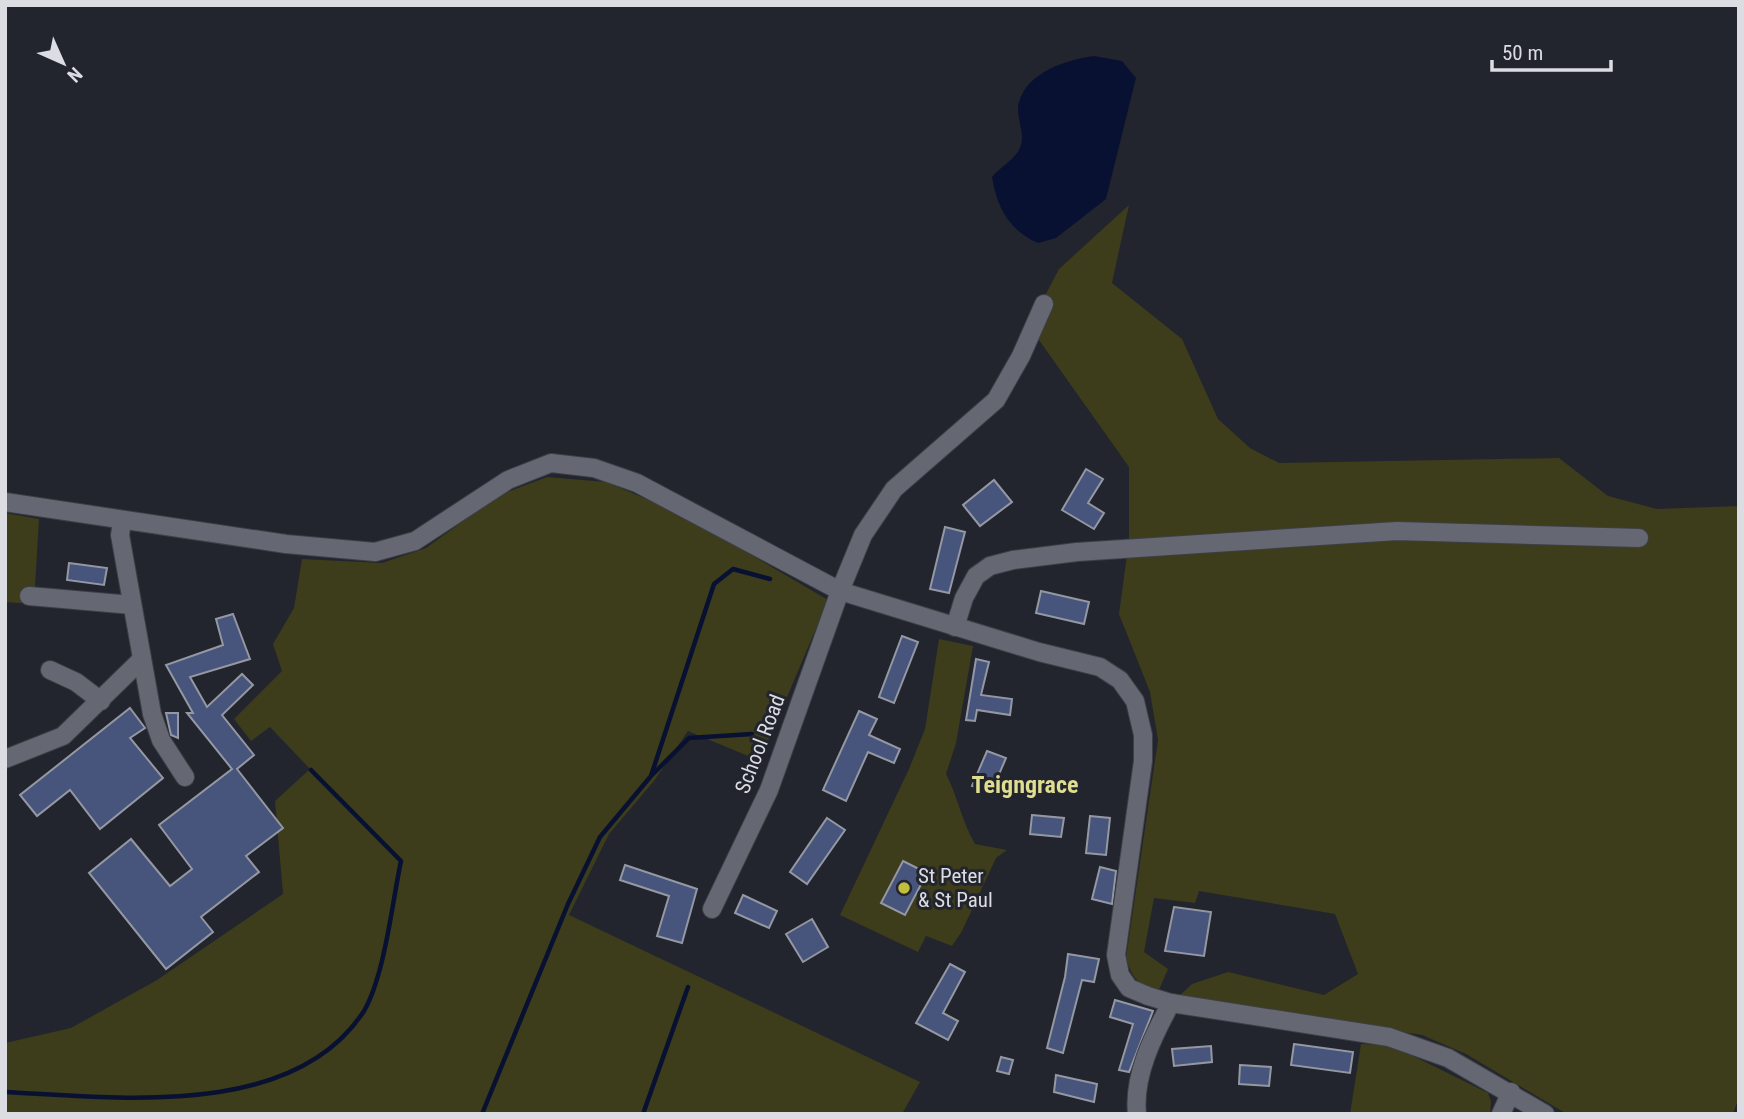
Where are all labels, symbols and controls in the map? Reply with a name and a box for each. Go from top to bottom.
north arrow [28,28,98,98]
scale bar [1492,28,1611,72]
text: 50 m [1502,41,1543,65]
text: N [62,62,87,87]
street label: School Road [730,691,790,797]
district label: Teigngrace [972,771,1078,799]
place label: St Peter & St Paul [918,864,993,912]
marker: St Peter & St Paul [896,880,912,896]

